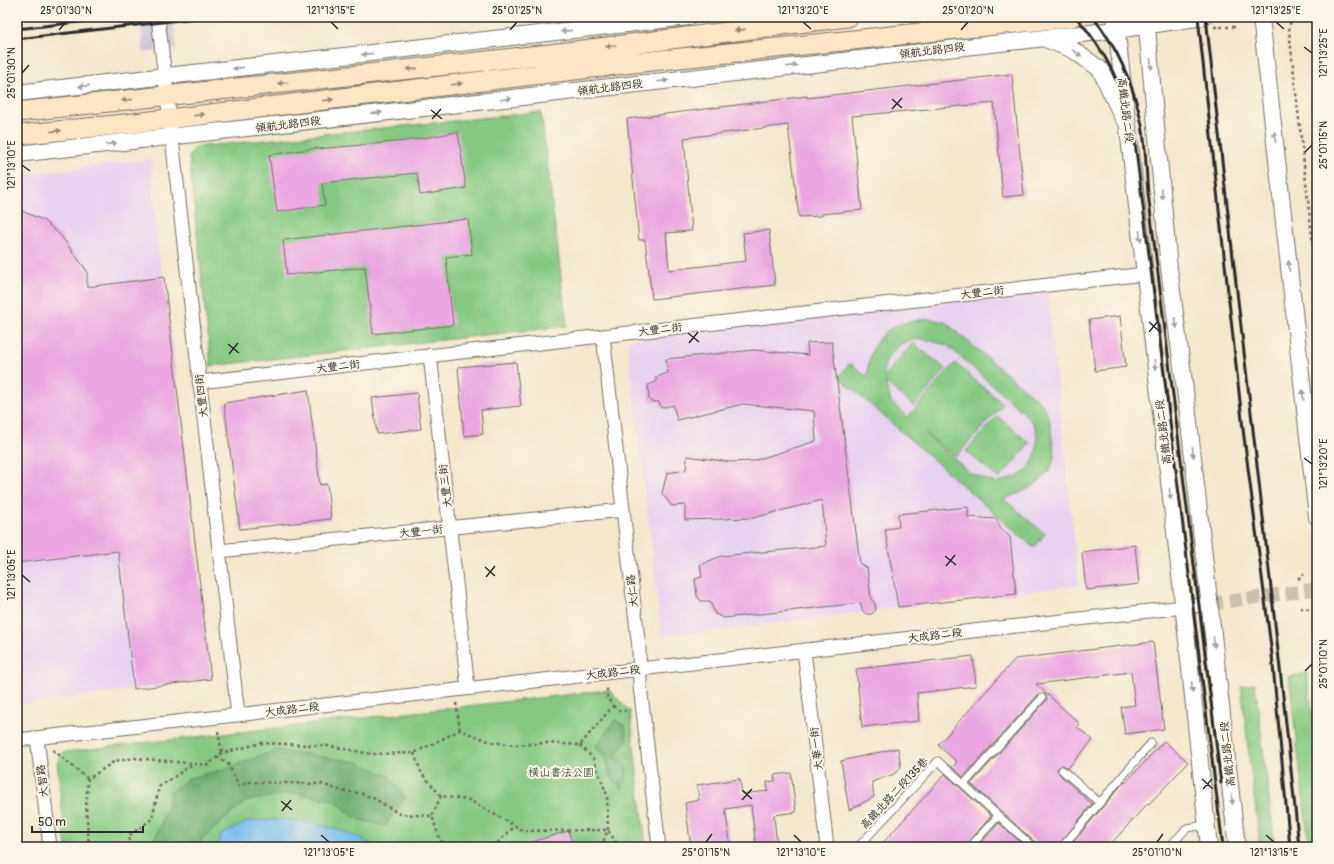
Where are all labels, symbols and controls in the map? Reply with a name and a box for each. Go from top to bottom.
text: 25°01'30"N [40,5,92,17]
text: 121°13'15"E [307,5,355,17]
text: 25°01'25"N [492,5,542,17]
text: 121°13'20"E [778,5,828,17]
text: 25°01'20"N [942,5,994,17]
text: 121°13'25"E [1251,5,1301,17]
one-way arrow [734,27,746,33]
one-way arrow [560,28,572,34]
text: 121°13'25"E [1318,28,1330,78]
street label: 領航北路四段 [899,40,966,61]
one-way arrow [605,43,617,49]
text: 25°01'30"N [6,47,18,99]
one-way arrow [1072,49,1082,57]
one-way arrow [361,50,373,57]
one-way arrow [1148,58,1154,70]
one-way arrow [786,63,798,69]
one-way arrow [232,65,244,71]
one-way arrow [406,65,418,72]
street label: 領航北路四段 [577,77,644,98]
street label: 高鐵北路二段 [1115,77,1136,144]
one-way arrow [657,78,669,84]
one-way arrow [277,80,289,86]
one-way arrow [451,81,463,87]
one-way arrow [77,82,90,89]
one-way arrow [500,95,512,102]
one-way arrow [322,96,334,103]
one-way arrow [121,97,133,103]
one-way arrow [371,110,383,117]
one-way arrow [193,112,205,118]
street label: 領航北路四段 [255,114,322,135]
text: 25°01'15"N [1318,121,1330,169]
one-way arrow [50,128,62,135]
one-way arrow [1271,131,1278,143]
text: 121°13'10"E [6,140,18,190]
one-way arrow [105,141,117,147]
one-way arrow [1159,188,1166,200]
one-way arrow [1137,230,1144,242]
one-way arrow [1286,260,1292,272]
street label: 大豐二街 [959,283,1006,302]
one-way arrow [1173,317,1179,329]
street label: 大豐二街 [637,320,684,339]
street label: 大豐二街 [315,357,362,376]
one-way arrow [1152,359,1158,371]
street label: 大豐四街 [192,372,211,419]
one-way arrow [1300,389,1307,401]
street label: 高鐵北路二段 [1153,398,1174,465]
text: 121°13'20"E [1318,439,1330,489]
one-way arrow [1190,446,1196,458]
street label: 大豐三街 [436,462,455,509]
one-way arrow [1167,488,1174,500]
street label: 大豐一街 [398,523,445,540]
text: 121°13'05"E [6,550,18,600]
street label: 大仁路 [624,574,641,608]
street label: 大成路二段 [907,626,963,645]
one-way arrow [1211,636,1217,648]
text: 25°01'10"N [1318,639,1330,689]
street label: 大成路二段 [585,663,641,682]
one-way arrow [1189,681,1195,693]
street label: 大成路二段 [264,700,320,719]
street label: 高鐵北路二段 [1218,720,1237,787]
street label: 大華一街 [807,725,826,772]
street label: 高鐵北路二段135巷 [858,755,931,832]
street label: 大智路 [34,764,51,798]
park label: 橫山書法公園 [528,766,594,779]
one-way arrow [1229,793,1235,805]
scale bar [32,808,143,834]
text: 50 m [38,815,66,830]
text: 121°13'05"E [304,847,354,859]
text: 25°01'15"N [682,847,730,859]
text: 121°13'10"E [776,847,826,859]
text: 25°01'10"N [1132,847,1182,859]
text: 121°13'15"E [1250,847,1298,859]

